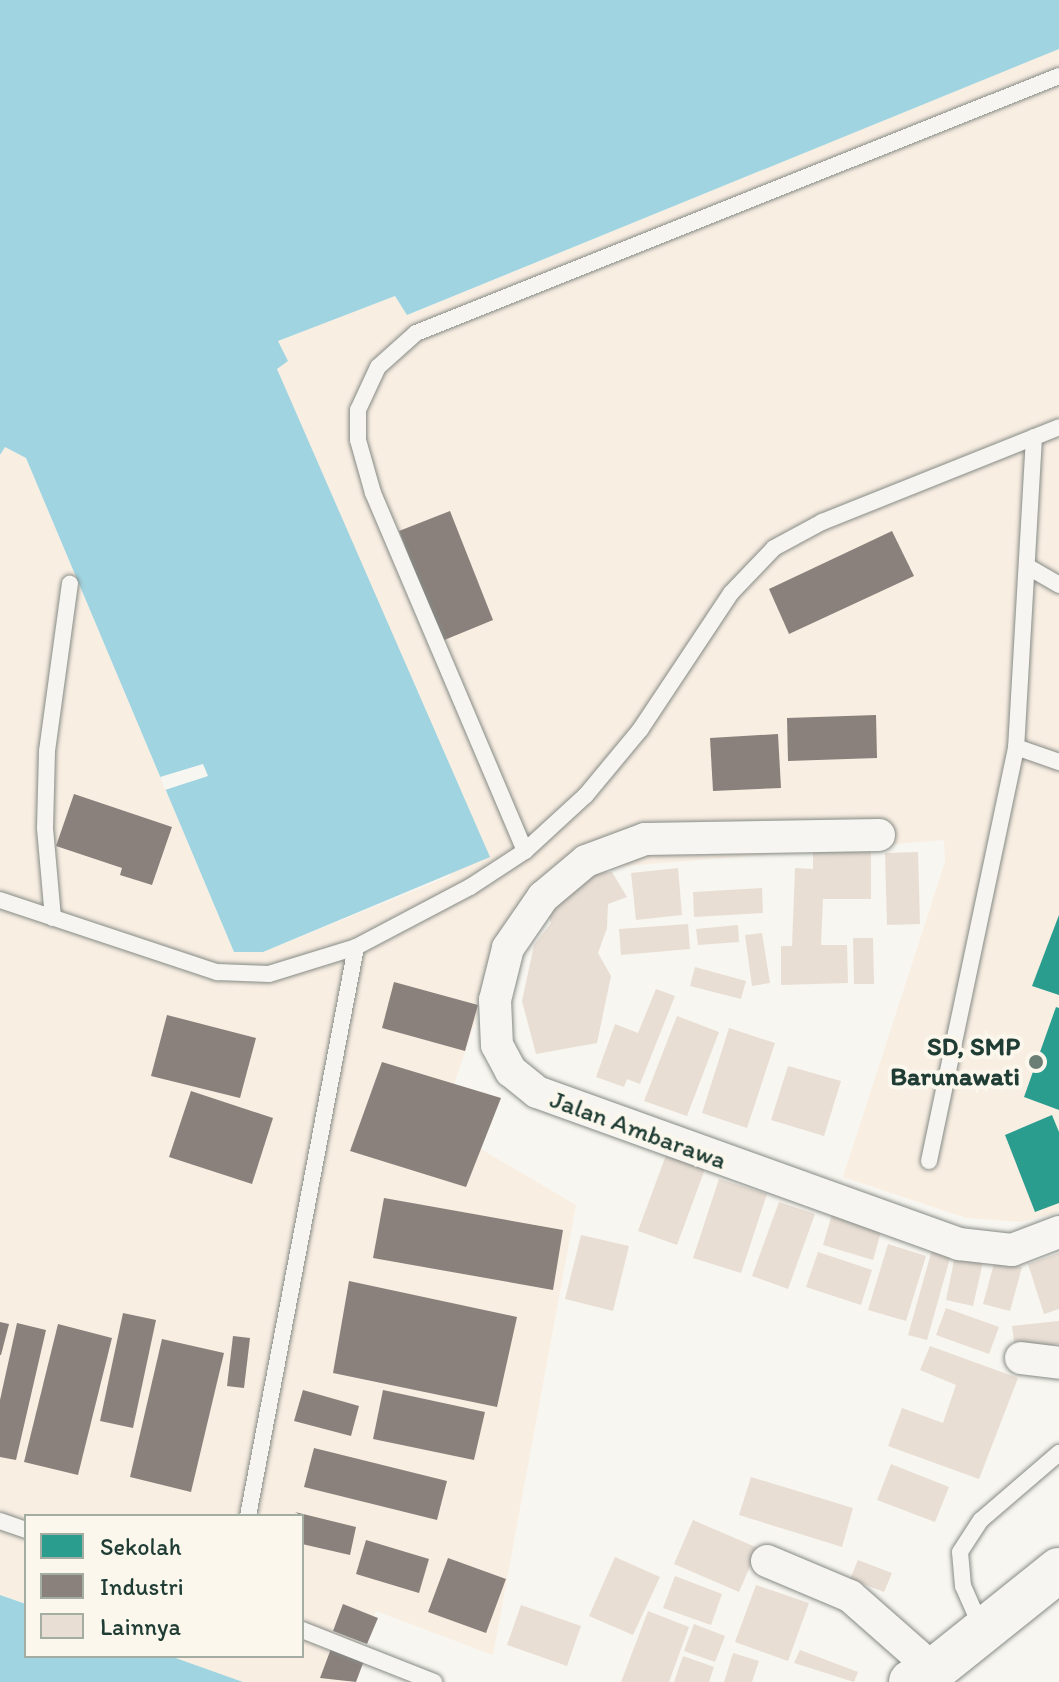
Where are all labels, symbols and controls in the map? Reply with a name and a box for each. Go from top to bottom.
place label: SD, SMP Barunawati [890,1031,1020,1092]
marker: SD, SMP Barunawati [1027,1053,1045,1071]
street label: Jalan Ambarawa [546,1084,730,1176]
legend [24,1514,304,1658]
text: Sekolah [100,1532,182,1561]
text: Industri [100,1572,184,1601]
text: Lainnya [100,1612,181,1641]

